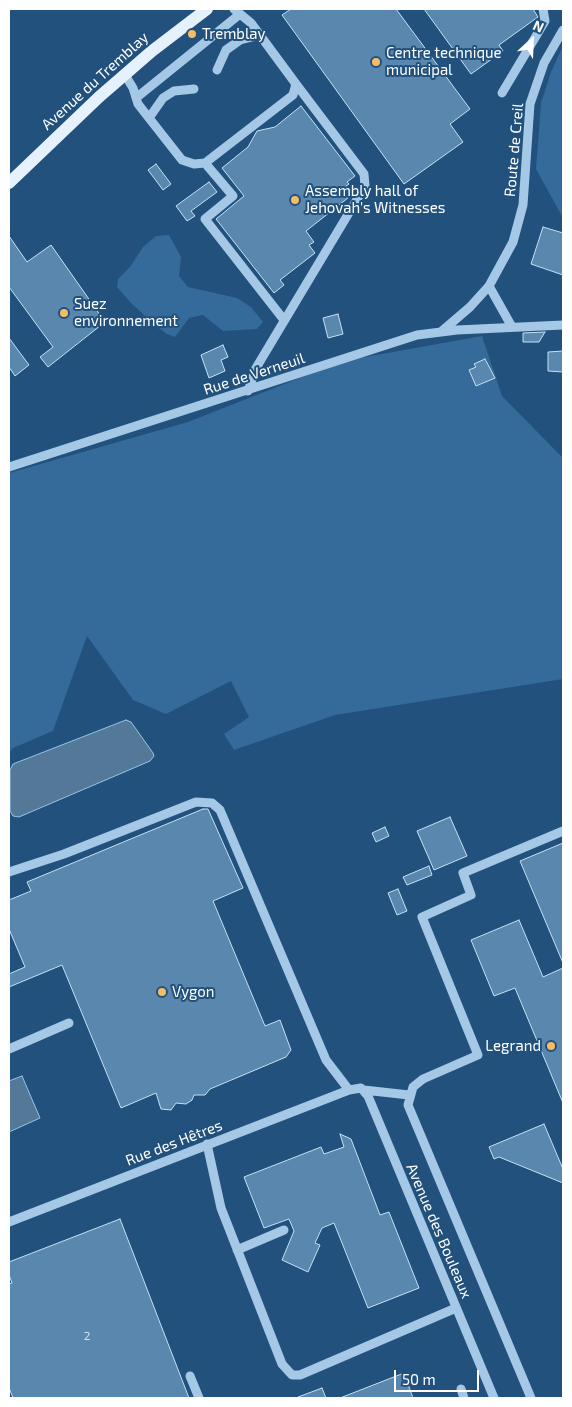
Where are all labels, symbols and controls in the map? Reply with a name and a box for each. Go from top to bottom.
north arrow [507,15,557,65]
text: N [530,16,547,36]
place label: Tremblay [202,25,266,43]
street label: Avenue du Tremblay [38,28,152,134]
marker: Tremblay [186,28,198,40]
place label: Centre technique municipal [386,44,502,79]
marker: Centre technique municipal [370,56,382,68]
street label: Route de Creil [501,102,527,198]
place label: Assembly hall of Jehovah's Witnesses [305,182,445,217]
marker: Assembly hall of Jehovah's Witnesses [289,194,301,206]
place label: Suez environnement [74,295,178,330]
marker: Suez environnement [58,307,70,319]
street label: Rue de Verneuil [201,349,307,399]
place label: Vygon [172,983,215,1001]
marker: Vygon [156,986,168,998]
place label: Legrand [485,1037,541,1055]
marker: Legrand [545,1040,557,1052]
street label: Rue des Hêtres [123,1116,225,1170]
street label: Avenue des Bouleaux [402,1161,476,1301]
house number: 2 [84,1329,90,1343]
scale bar [397,1360,482,1392]
text: 50 m [402,1370,436,1388]

